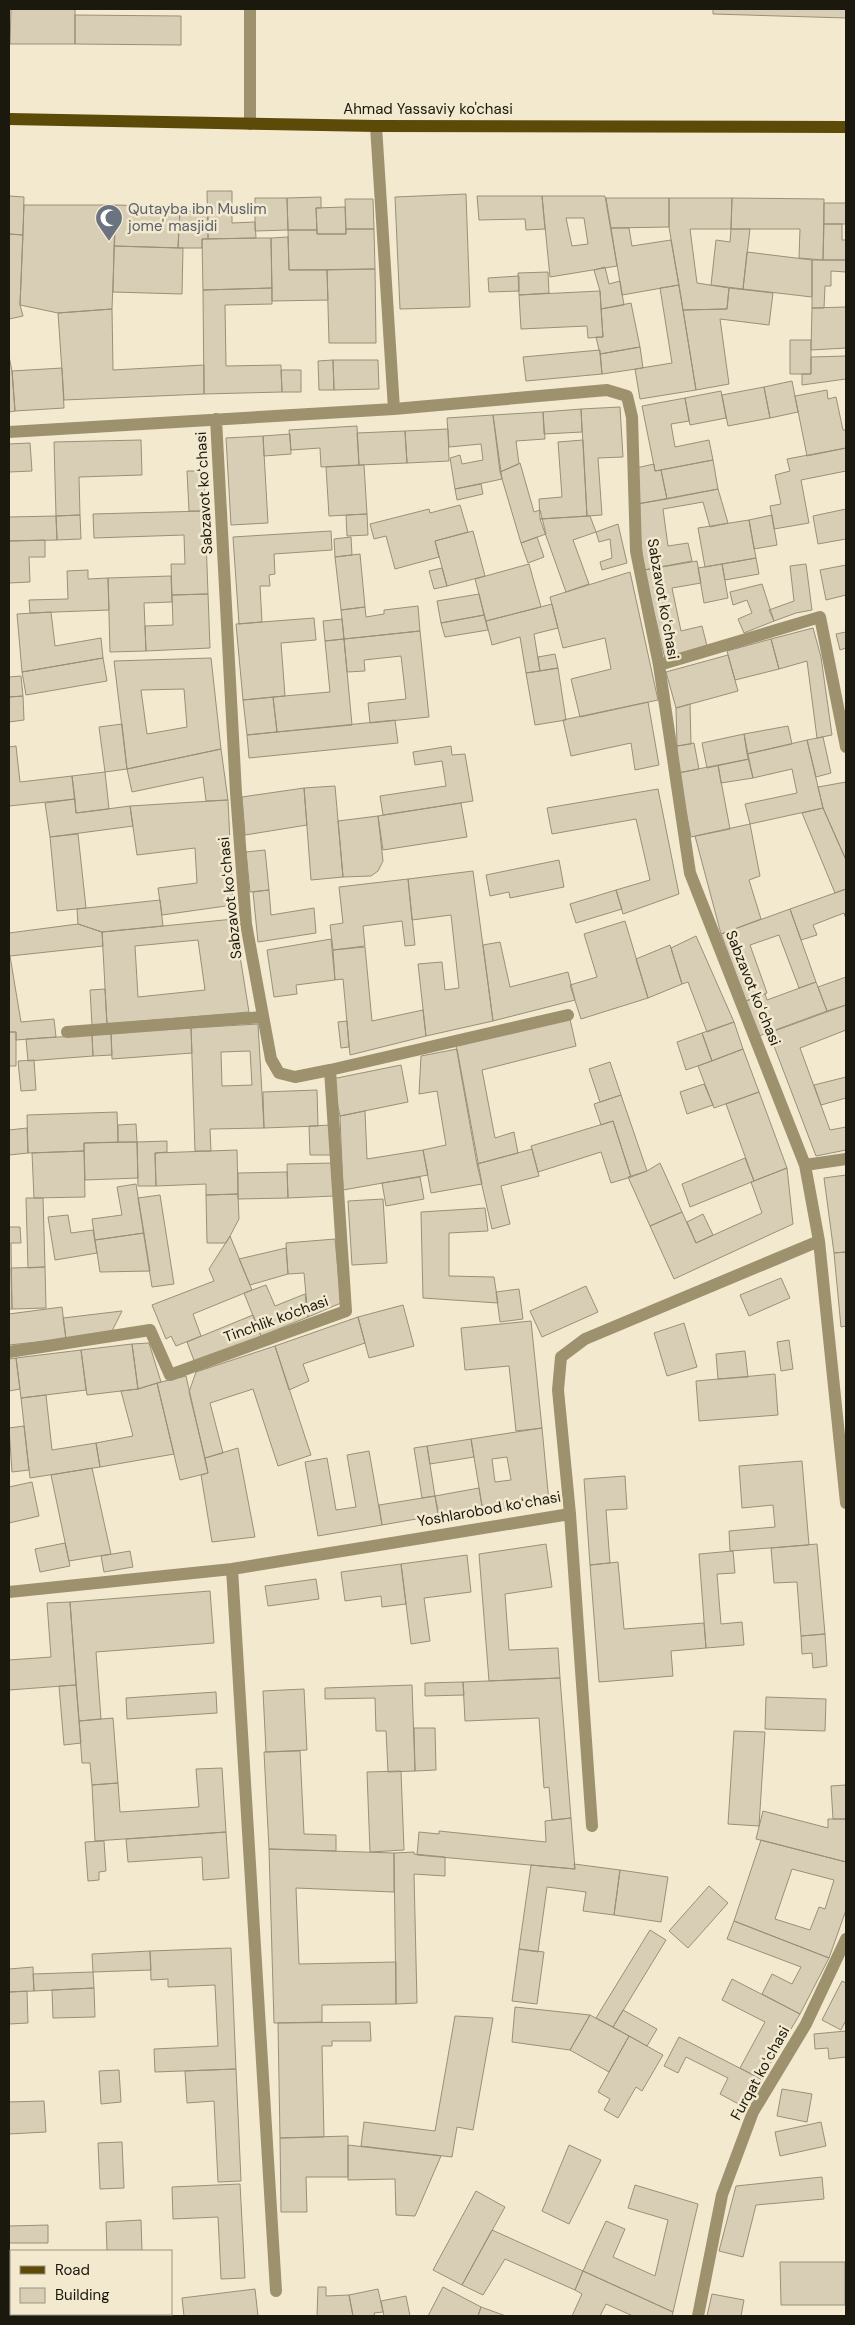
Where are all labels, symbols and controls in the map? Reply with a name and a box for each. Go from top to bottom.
street label: Ahmad Yassaviy ko'chasi [343,99,513,119]
place label: Qutayba ibn Muslim jome' masjidi [127,199,267,236]
mosque icon: Qutayba ibn Muslim jome' masjidi [94,203,124,242]
street label: Sabzavot koʻchasi [191,431,217,555]
street label: Sabzavot koʻchasi [642,537,684,661]
street label: Sabzavot koʻchasi [214,836,246,960]
street label: Sabzavot koʻchasi [721,927,785,1049]
street label: Tinchlik ko'chasi [221,1291,331,1347]
street label: Yoshlarobod koʻchasi [416,1487,562,1531]
street label: Furqat koʻchasi [726,2022,794,2124]
legend [10,2250,172,2315]
text: Road [55,2260,90,2280]
text: Building [55,2285,110,2305]

